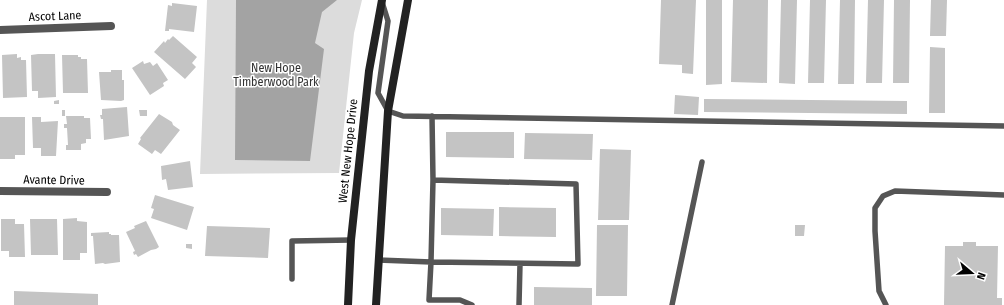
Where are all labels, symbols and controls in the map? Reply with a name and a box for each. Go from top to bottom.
street label: Ascot Lane [28,8,82,24]
park label: New Hope Timberwood Park [233,61,319,89]
street label: West New Hope Drive [336,98,360,204]
street label: Avante Drive [23,172,85,188]
north arrow [952,253,992,293]
text: N [974,271,988,281]

